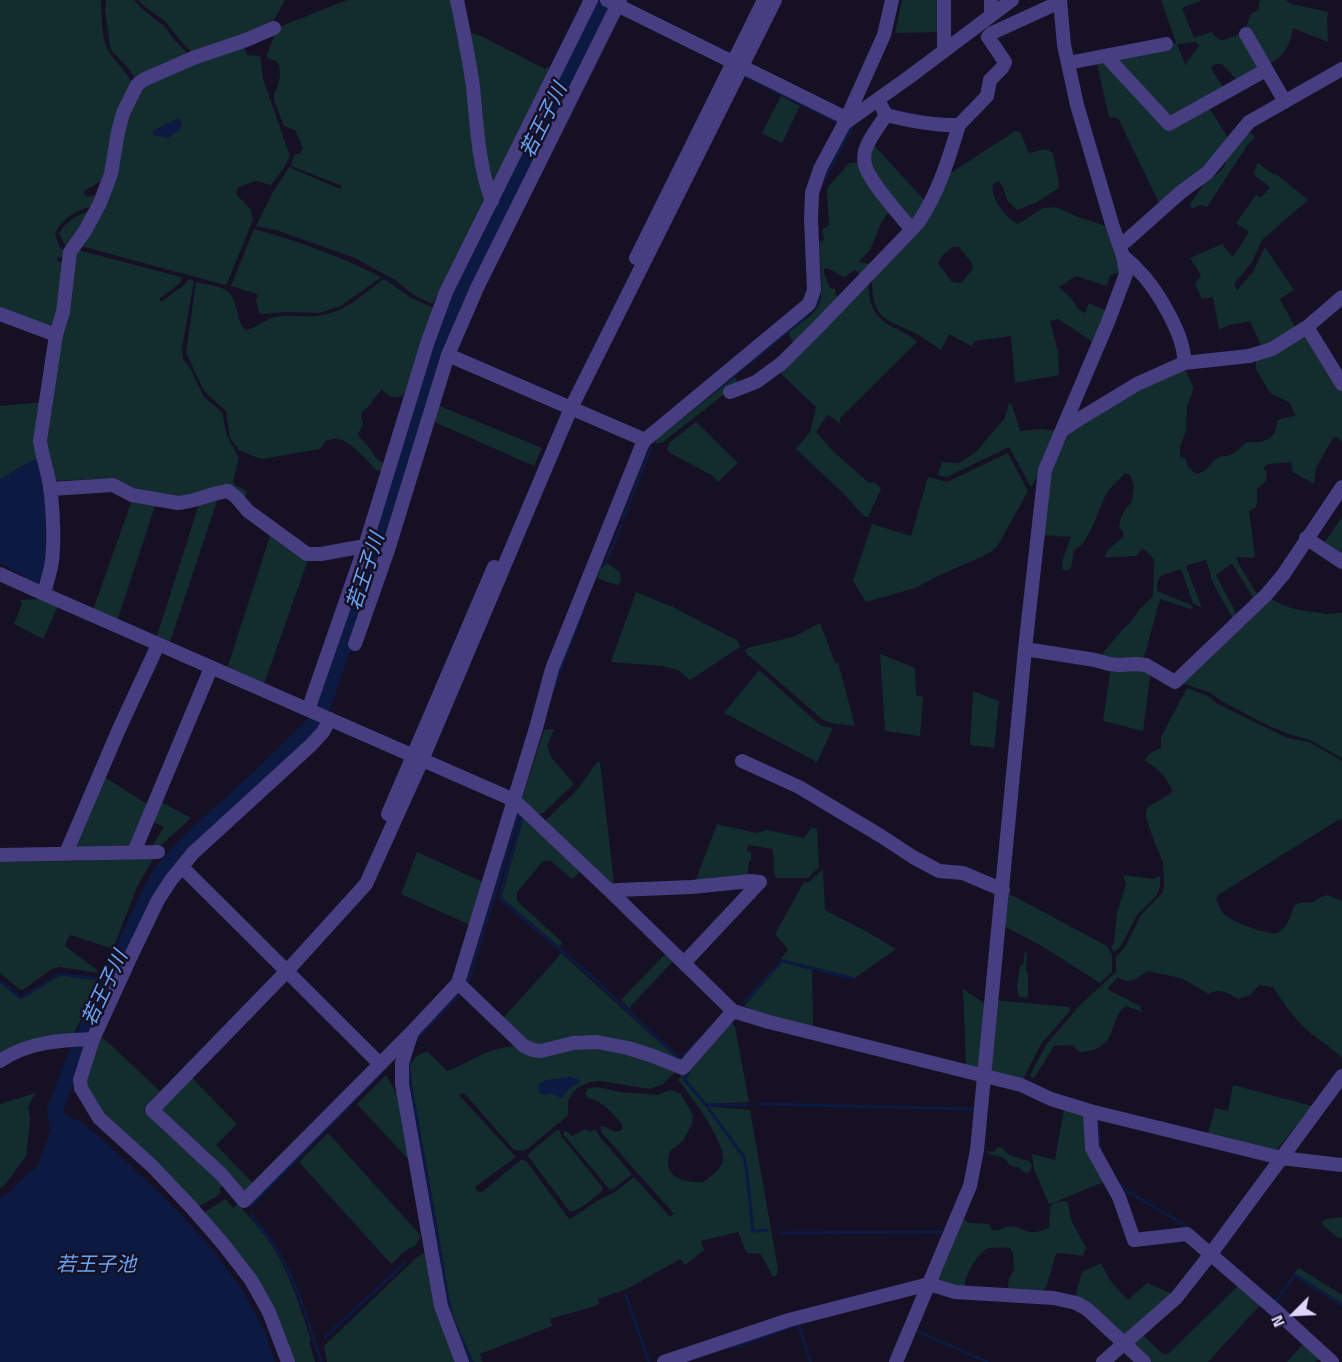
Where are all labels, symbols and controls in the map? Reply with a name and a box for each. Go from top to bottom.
water label: 若王子川 [517,80,573,162]
water label: 若王子川 [343,530,391,614]
water label: 若王子川 [78,948,134,1030]
water label: 若王子池 [56,1254,136,1278]
north arrow [1264,1284,1324,1344]
text: N [1264,1311,1291,1331]

